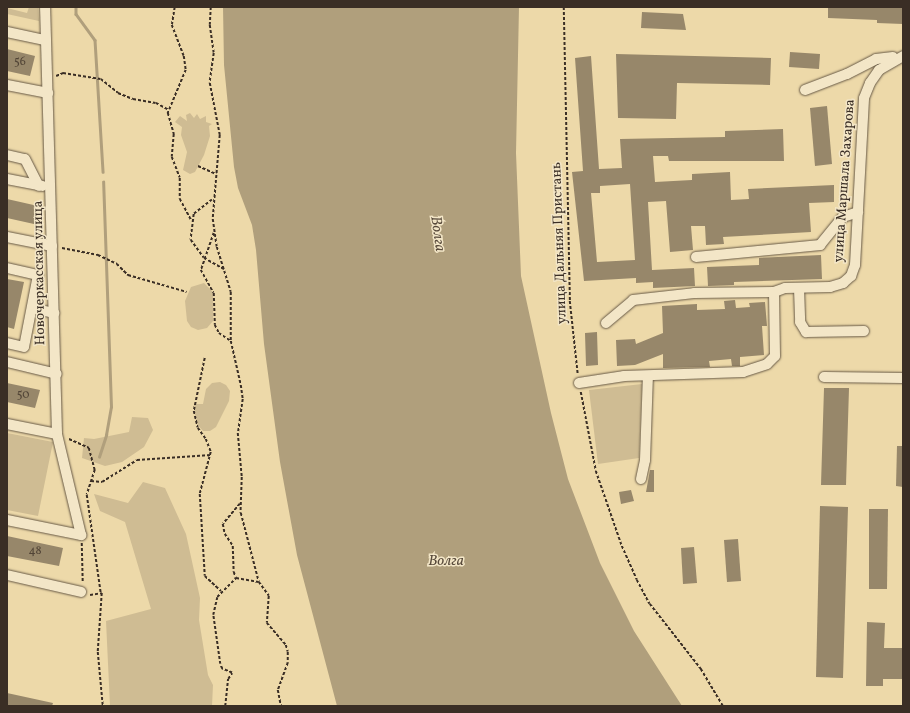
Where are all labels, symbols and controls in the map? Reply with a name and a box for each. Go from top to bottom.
house number: 56 [14,56,26,70]
street label: улица Маршала Захарова [831,99,859,263]
street label: улица Дальняя Пристань [549,162,571,324]
street label: Новочеркасская улица [30,200,50,346]
water label: Волга [426,215,448,253]
house number: 50 [17,389,29,403]
house number: 48 [28,545,42,559]
water label: Волга [428,553,464,571]

